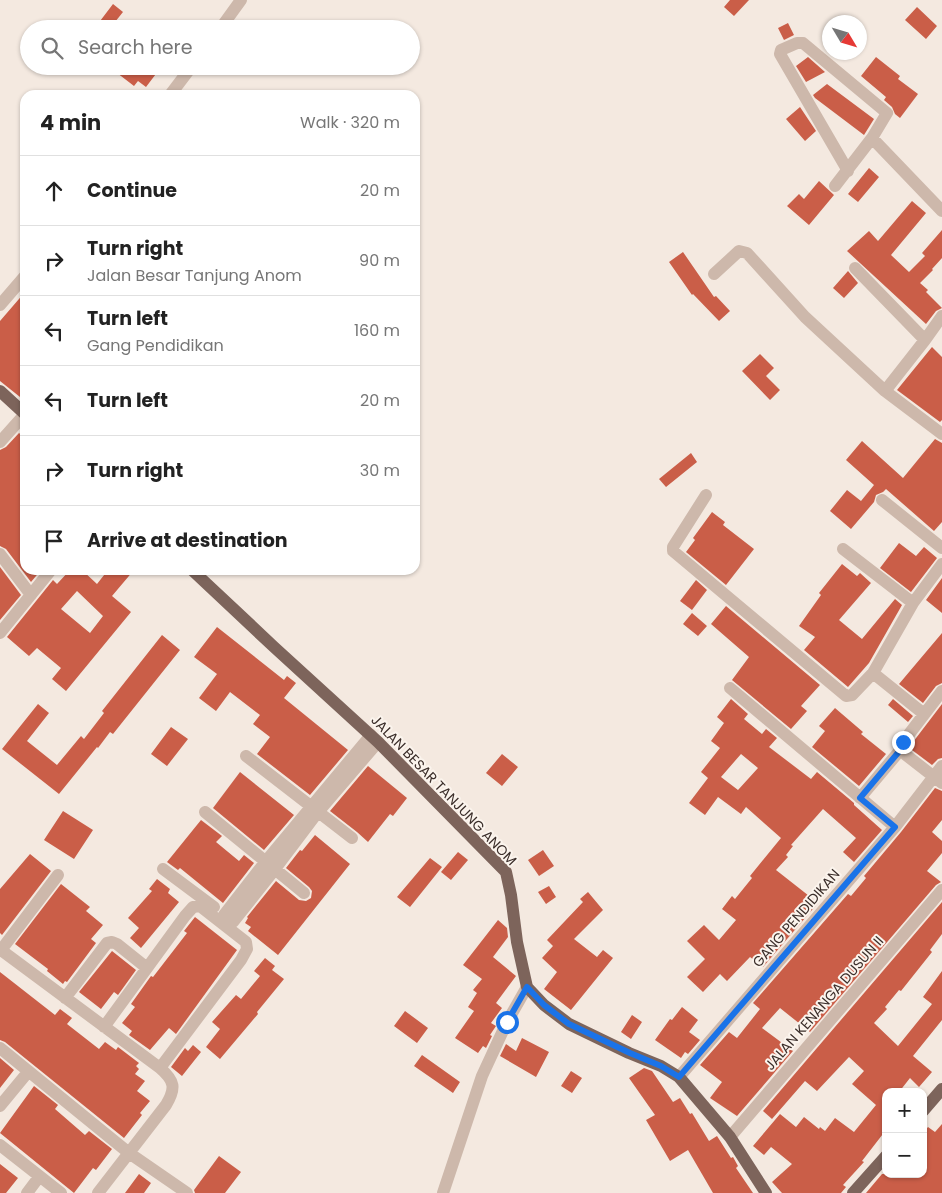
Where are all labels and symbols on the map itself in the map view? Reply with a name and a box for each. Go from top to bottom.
north arrow [822,15,867,60]
street label: JALAN BESAR TANJUNG ANOM [367,710,521,870]
route end [892,731,915,754]
street label: GANG PENDIDIKAN [748,865,844,971]
street label: JALAN KENANGA DUSUN II [760,931,888,1075]
route start [496,1011,519,1034]

